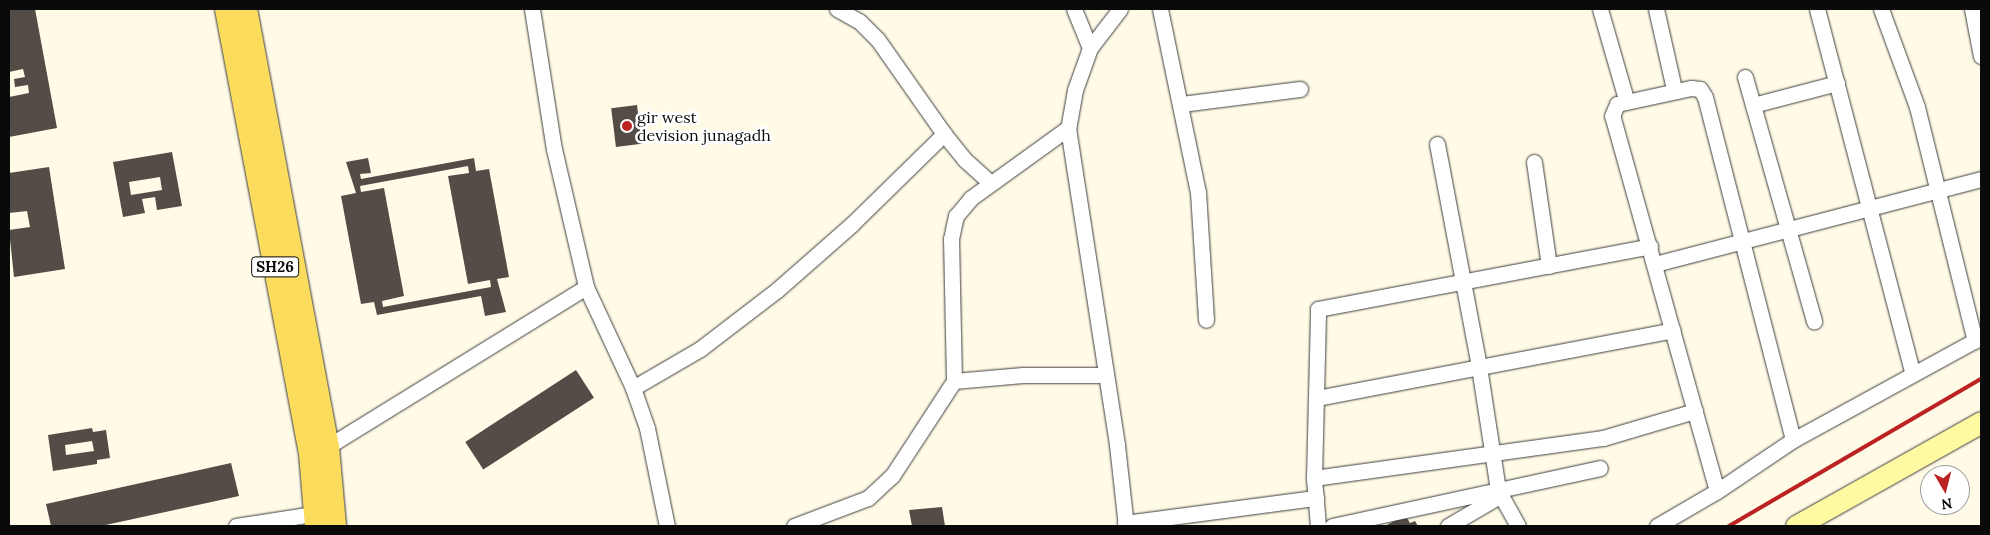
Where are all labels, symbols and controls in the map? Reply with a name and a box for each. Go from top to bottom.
place label: gir west devision junagadh [637,107,771,145]
marker: gir west devision junagadh [621,120,633,132]
road number: SH26 [250,254,300,280]
north arrow [1920,465,1970,515]
text: N [1940,494,1954,514]

